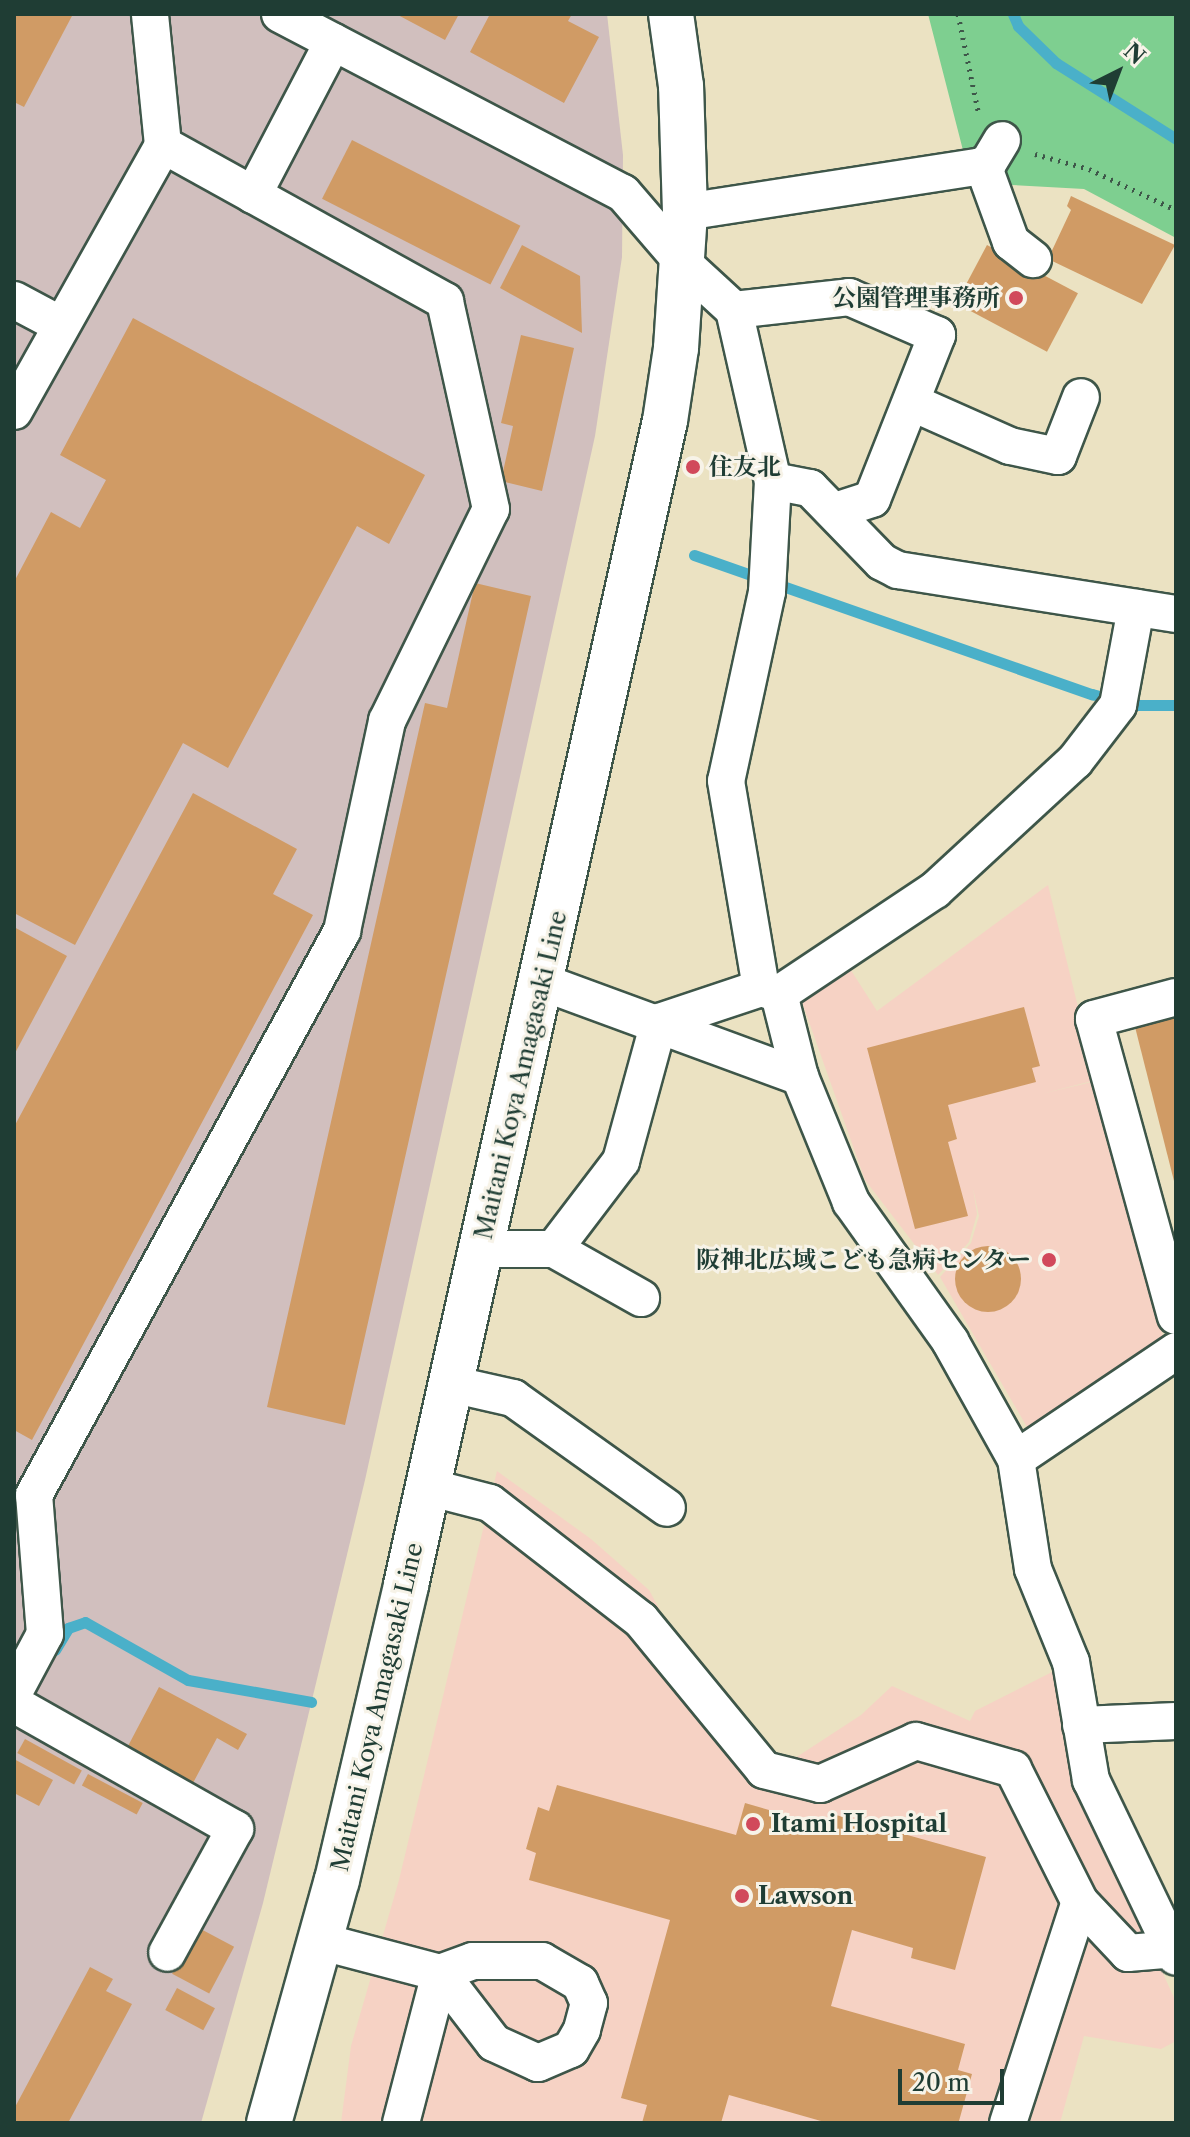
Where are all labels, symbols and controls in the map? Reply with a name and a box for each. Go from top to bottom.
north arrow [1078,32,1158,112]
text: N [1118,37,1151,70]
place label: 公園管理事務所 [832,284,1000,312]
marker: 公園管理事務所 [1007,289,1025,307]
place label: 住友北 [709,453,781,481]
marker: 住友北 [684,458,702,476]
street label: Maitani Koya Amagasaki Line [469,907,573,1243]
place label: 阪神北広域こども急病センター [695,1246,1031,1274]
marker: 阪神北広域こども急病センター [1038,1249,1060,1271]
street label: Maitani Koya Amagasaki Line [325,1539,429,1875]
place label: Itami Hospital [771,1810,947,1838]
marker: Itami Hospital [742,1813,764,1835]
place label: Lawson [758,1882,853,1910]
marker: Lawson [733,1887,751,1905]
scale bar [902,2053,1008,2103]
text: 20 m [912,2068,970,2097]

